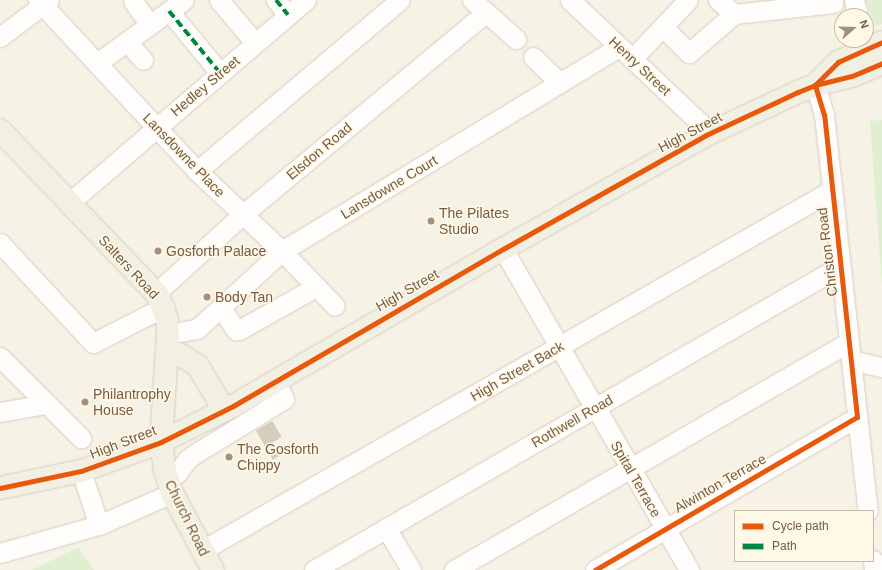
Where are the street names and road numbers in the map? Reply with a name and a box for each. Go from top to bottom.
street label: Henry Street [606,33,674,99]
street label: Hedley Street [167,52,243,120]
street label: High Street [655,108,725,156]
street label: Lansdowne Place [140,109,228,201]
street label: Elsdon Road [283,119,355,183]
street label: Lansdowne Court [338,152,440,222]
street label: Christon Road [813,207,841,297]
street label: Salters Road [95,232,163,302]
street label: High Street [372,265,442,315]
street label: High Street Back [467,337,567,405]
street label: Rothwell Road [528,391,616,451]
street label: High Street [87,422,159,462]
street label: Spital Terrace [607,438,665,520]
street label: Alwinton Terrace [671,450,769,516]
street label: Church Road [161,477,213,559]

